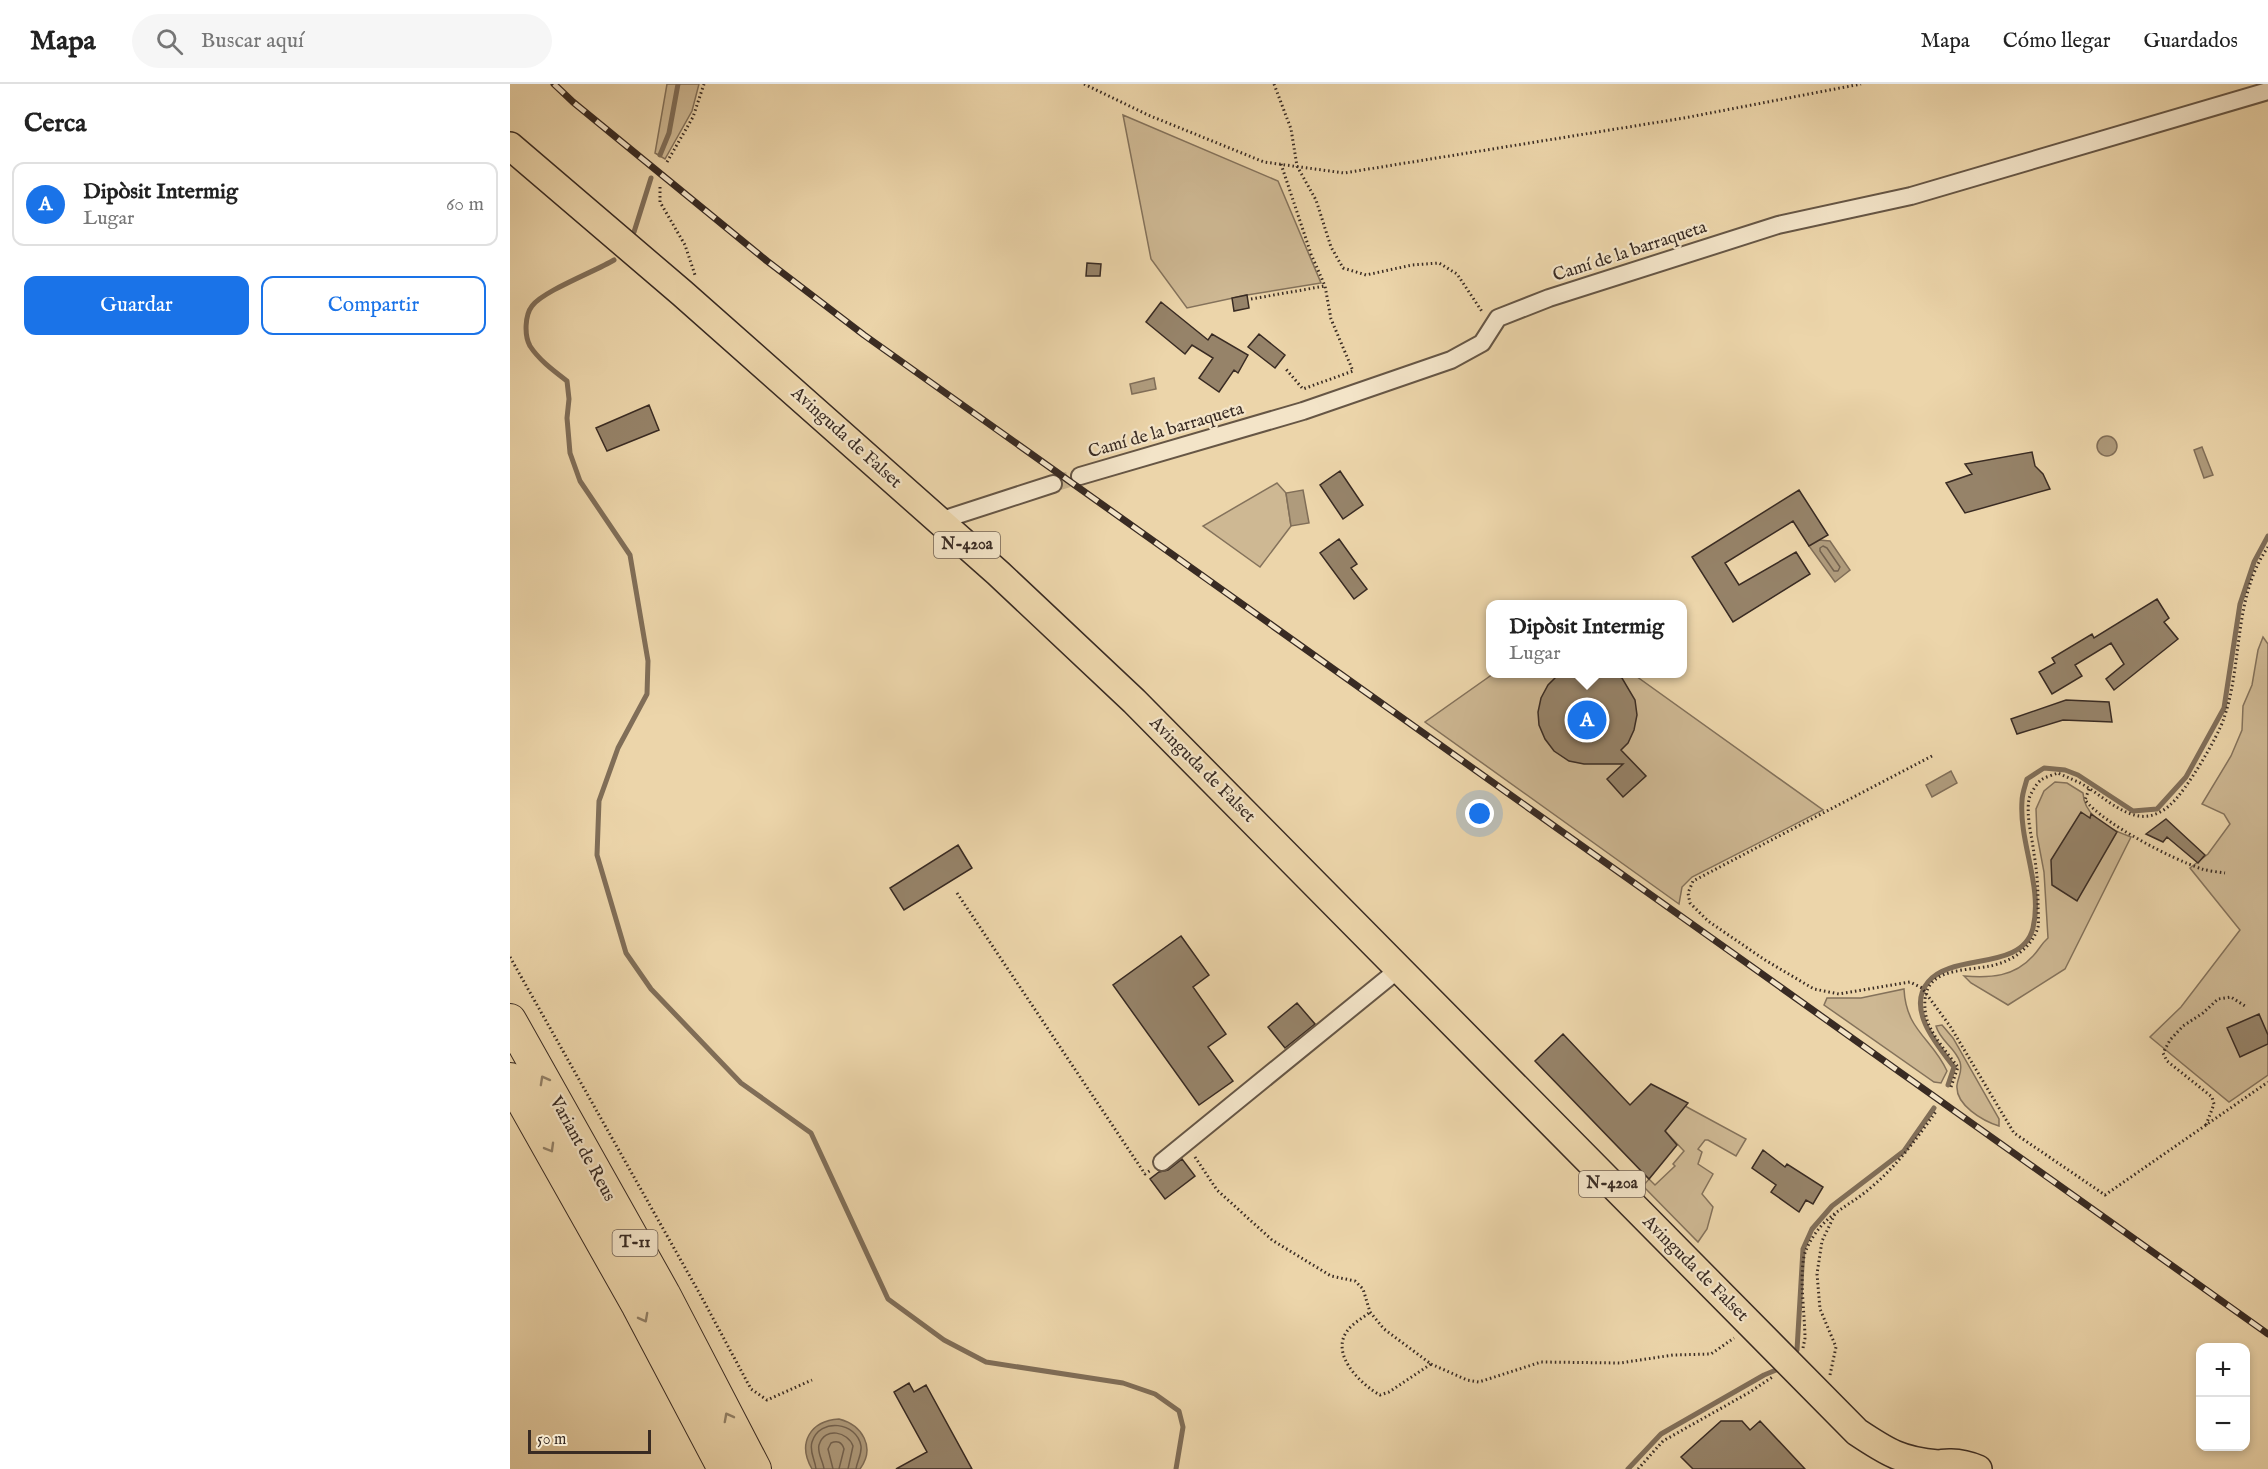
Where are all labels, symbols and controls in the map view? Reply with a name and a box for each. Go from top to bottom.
search box [132,14,552,68]
text: Mapa [30,24,96,59]
icon: search [153,25,186,58]
text: Buscar aquí [201,27,304,55]
text: Mapa [1921,28,1970,55]
text: Cómo llegar [2003,28,2110,55]
text: Guardados [2143,28,2238,55]
text: Cerca [24,107,86,140]
text: Dipòsit Intermig [83,178,238,206]
text: A [39,192,52,217]
text: 60 m [446,192,484,217]
text: Lugar [83,206,134,231]
street label: Camí de la barraqueta [1550,216,1710,288]
button: Guardar [24,276,249,335]
button: Compartir [261,276,486,335]
street label: Avinguda de Falset [785,382,906,494]
street label: Camí de la barraqueta [1086,398,1247,464]
road number: N-420a [934,532,1000,558]
popup [1486,600,1687,678]
text: Dipòsit Intermig [1509,613,1664,641]
text: Lugar [1509,641,1561,666]
pin: A [1568,698,1606,742]
street label: Avinguda de Falset [1143,711,1260,828]
your location [1465,799,1494,828]
one-way arrow [540,1076,551,1086]
street label: Variant de Reus [543,1092,620,1206]
one-way arrow [543,1142,554,1152]
road number: N-420a [1579,1171,1645,1197]
street label: Avinguda de Falset [1636,1210,1753,1327]
road number: T-11 [612,1230,658,1256]
one-way arrow [637,1312,648,1323]
map controls [2196,1343,2250,1451]
button: + [2196,1343,2250,1397]
button: − [2196,1397,2250,1451]
one-way arrow [724,1413,735,1423]
scale bar [528,1427,651,1454]
text: 50 m [537,1430,566,1450]

